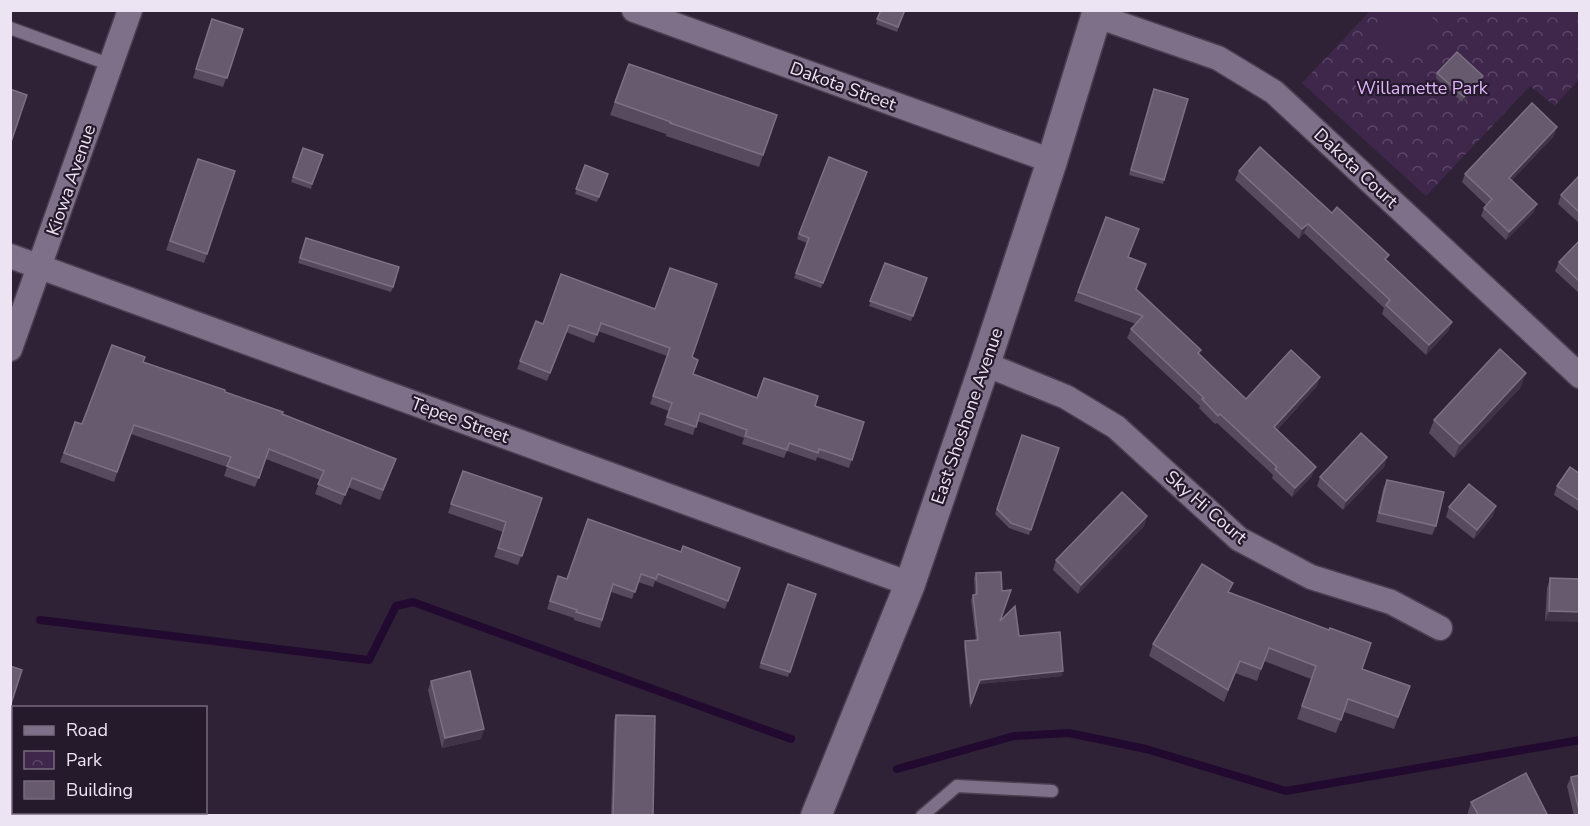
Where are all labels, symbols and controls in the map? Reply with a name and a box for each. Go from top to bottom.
street label: Dakota Street [787,56,900,117]
park label: Willamette Park [1356,76,1489,100]
street label: Kiowa Avenue [41,121,101,239]
street label: Dakota Court [1309,123,1404,214]
street label: East Shoshone Avenue [925,325,1009,507]
street label: Tepee Street [408,391,513,449]
street label: Sky Hi Court [1160,465,1252,550]
legend [12,706,207,814]
text: Road [66,718,108,742]
text: Park [66,748,103,772]
text: Building [66,778,133,802]

